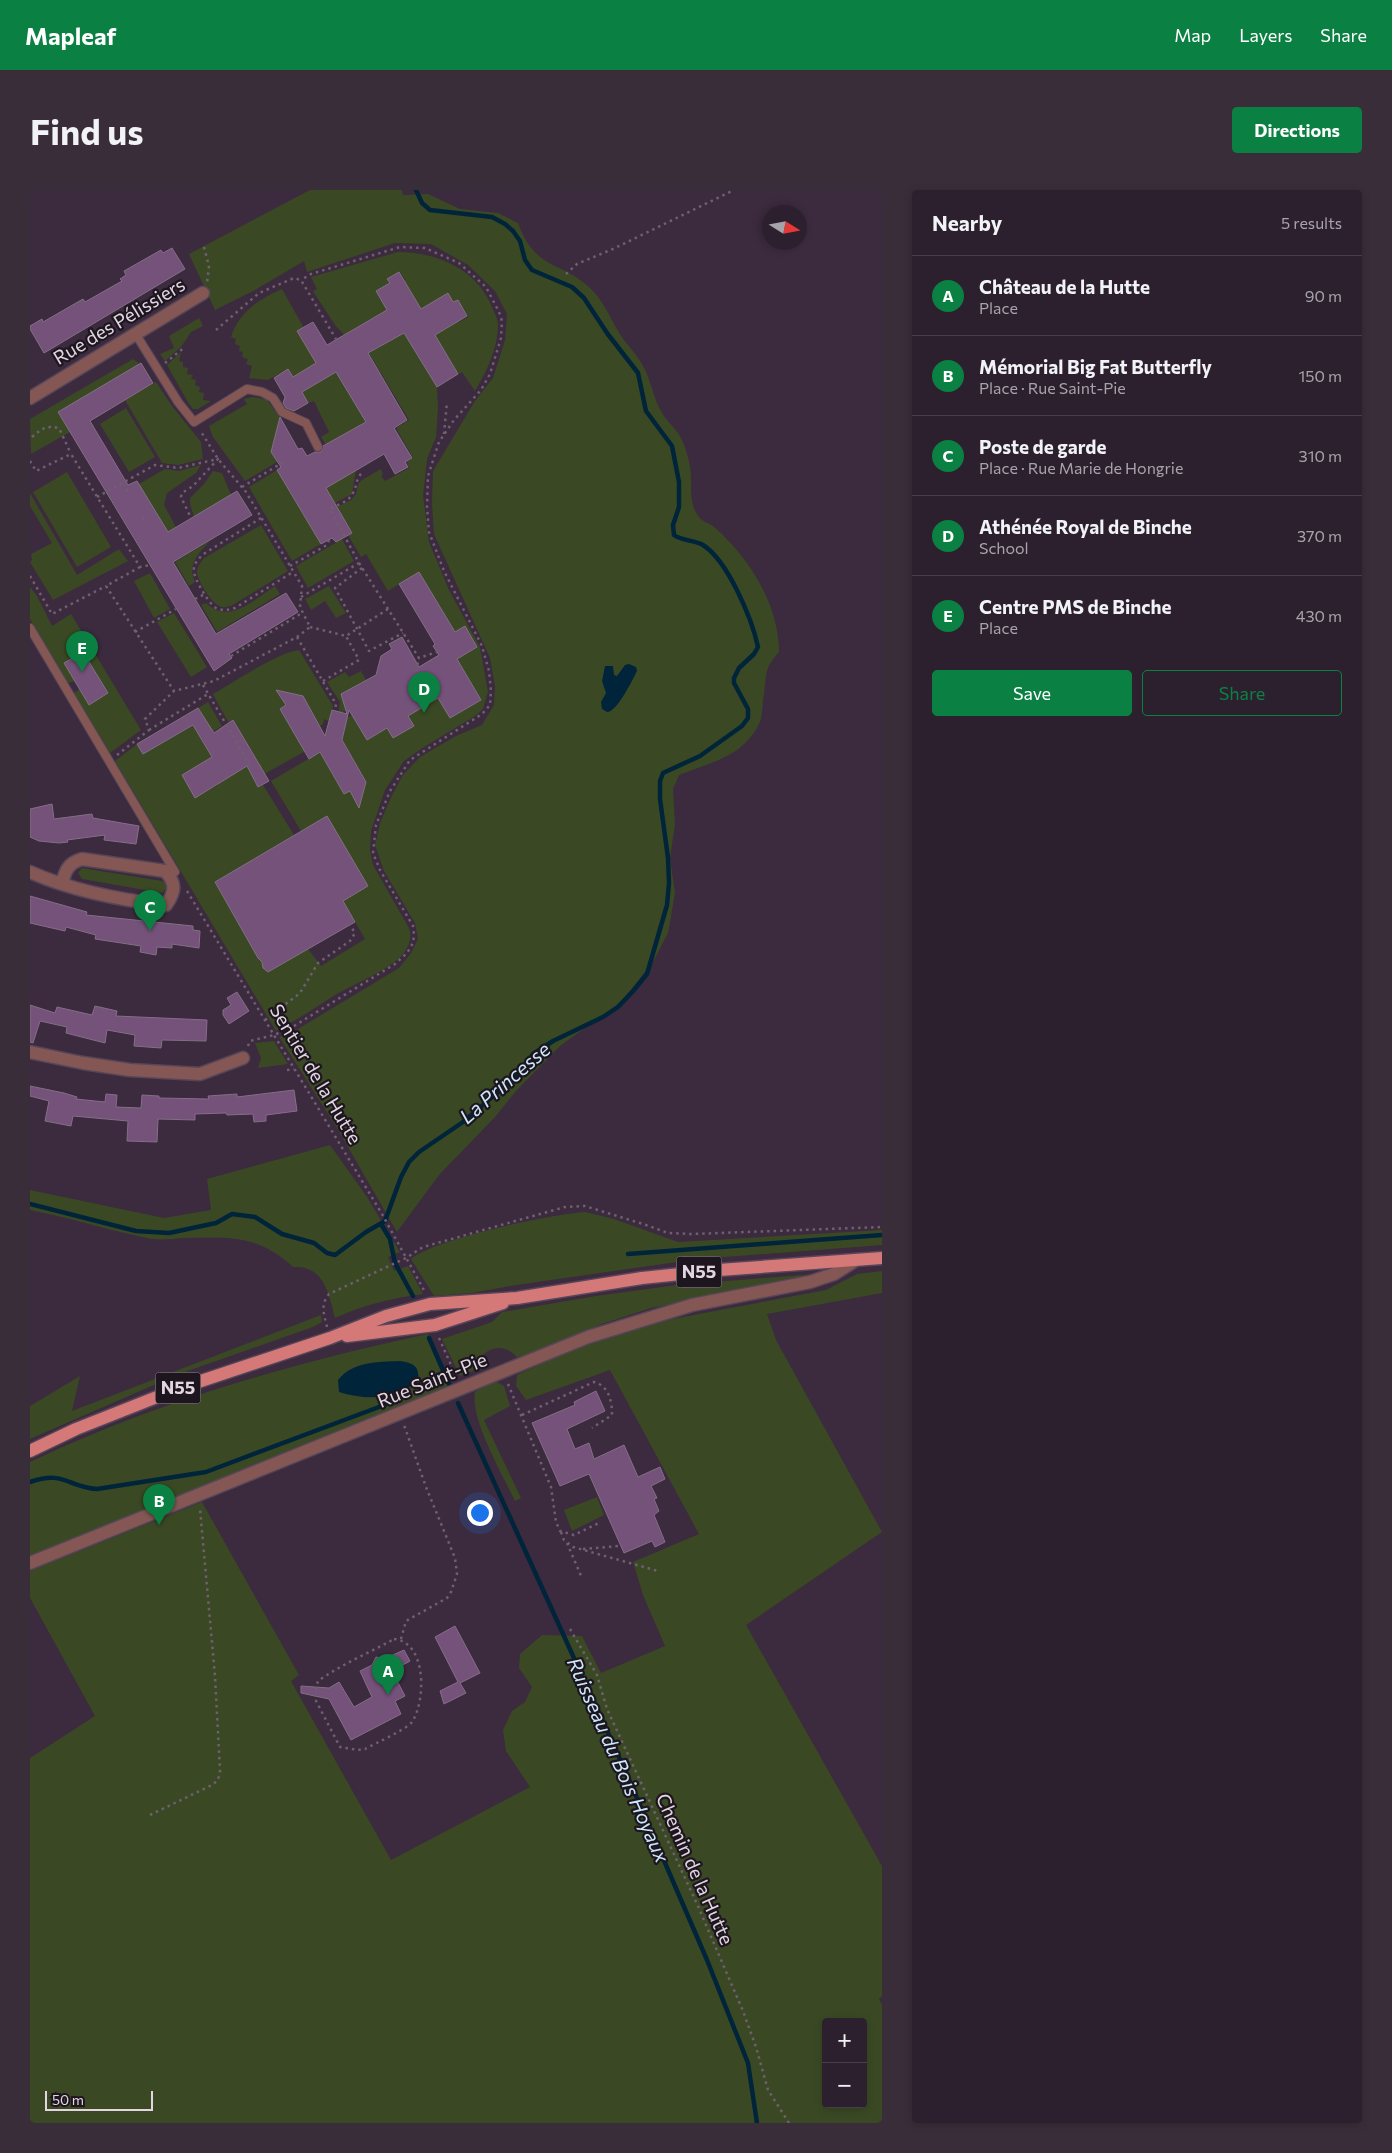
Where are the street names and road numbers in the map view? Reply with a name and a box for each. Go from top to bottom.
street label: Rue des Pélissiers [49,272,189,369]
street label: Sentier de la Hutte [266,1000,367,1148]
road number: N55 [676,1256,722,1288]
street label: Rue Saint-Pie [374,1347,490,1412]
road number: N55 [156,1372,200,1404]
street label: Chemin de la Hutte [652,1790,739,1948]

